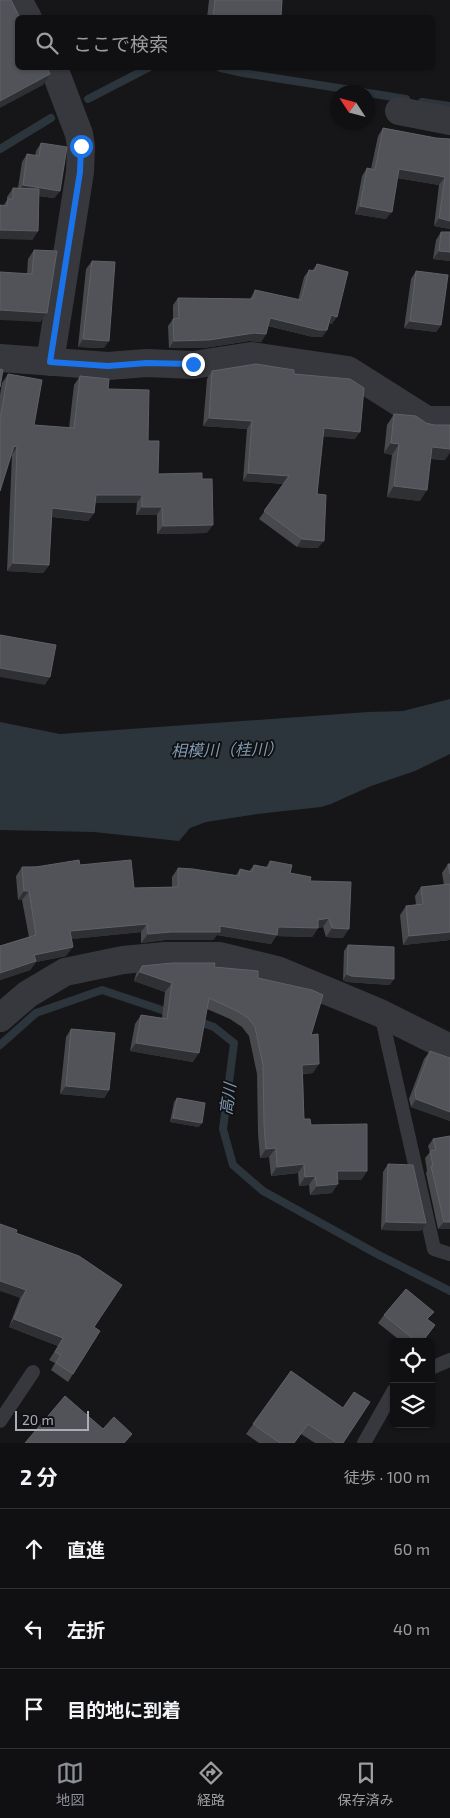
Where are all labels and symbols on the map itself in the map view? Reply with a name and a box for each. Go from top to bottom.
north arrow [330,85,375,130]
route start [70,135,93,158]
route end [182,353,205,376]
water label: 相模川（桂川） [171,739,283,759]
water label: 高川 [215,1080,239,1116]
scale bar [15,1408,89,1431]

